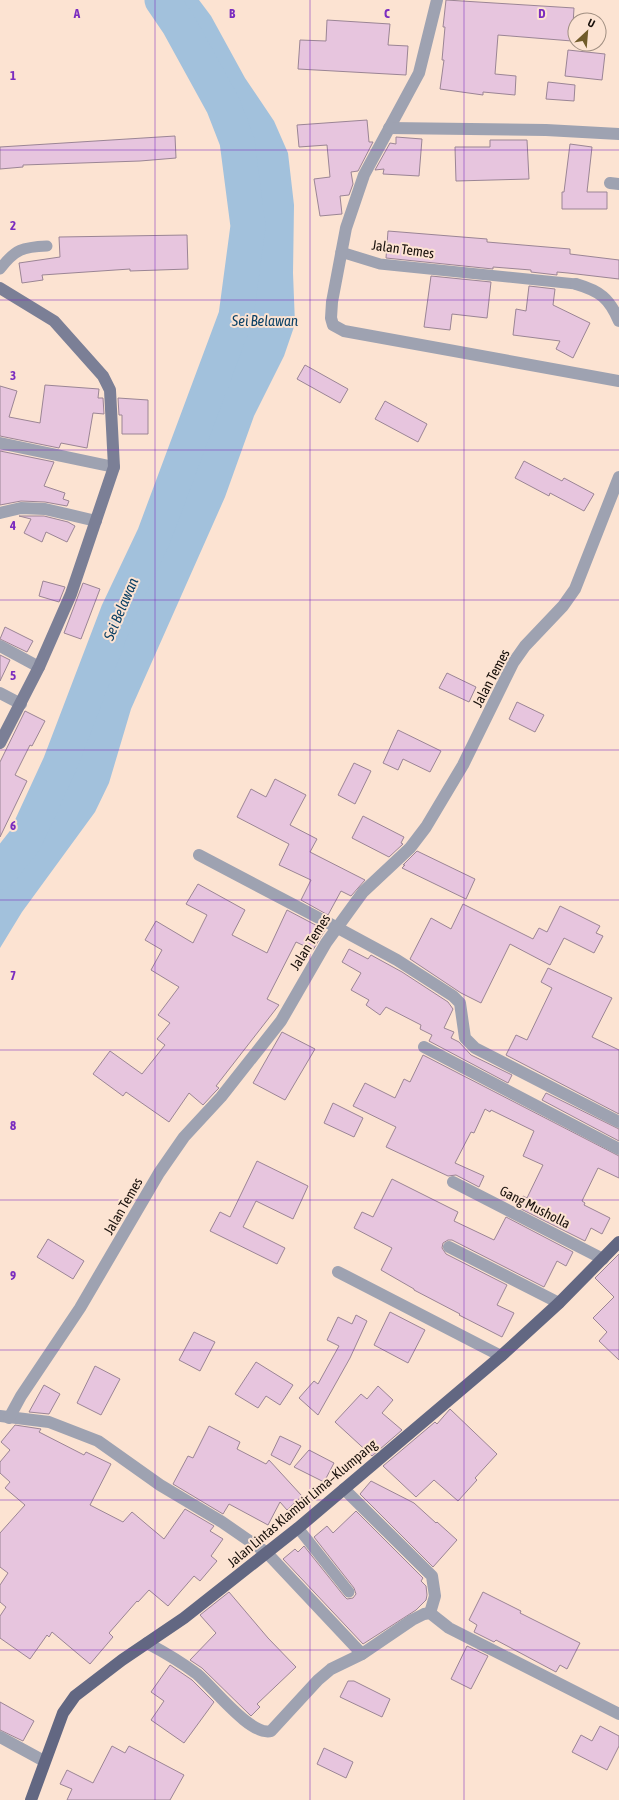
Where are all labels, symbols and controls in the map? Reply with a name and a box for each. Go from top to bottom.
text: A [73,6,81,21]
text: B [229,6,236,21]
text: C [384,6,390,21]
text: D [538,6,546,21]
north arrow [567,12,607,52]
text: U [586,16,597,30]
text: 1 [10,68,16,83]
text: 2 [10,218,16,233]
street label: Jalan Temes [371,237,435,261]
water label: Sei Belawan [231,312,298,329]
text: 3 [10,368,16,383]
text: 4 [9,518,16,533]
water label: Sei Belawan [99,575,141,644]
street label: Jalan Temes [469,646,513,710]
text: 5 [10,668,16,683]
text: 6 [10,818,16,833]
street label: Jalan Temes [287,911,333,973]
text: 7 [10,968,16,983]
text: 8 [10,1118,16,1133]
street label: Jalan Temes [100,1175,146,1237]
street label: Gang Musholla [497,1182,573,1232]
text: 9 [10,1268,16,1283]
street label: Jalan Lintas Klambir Lima–Klumpang [224,1436,380,1570]

